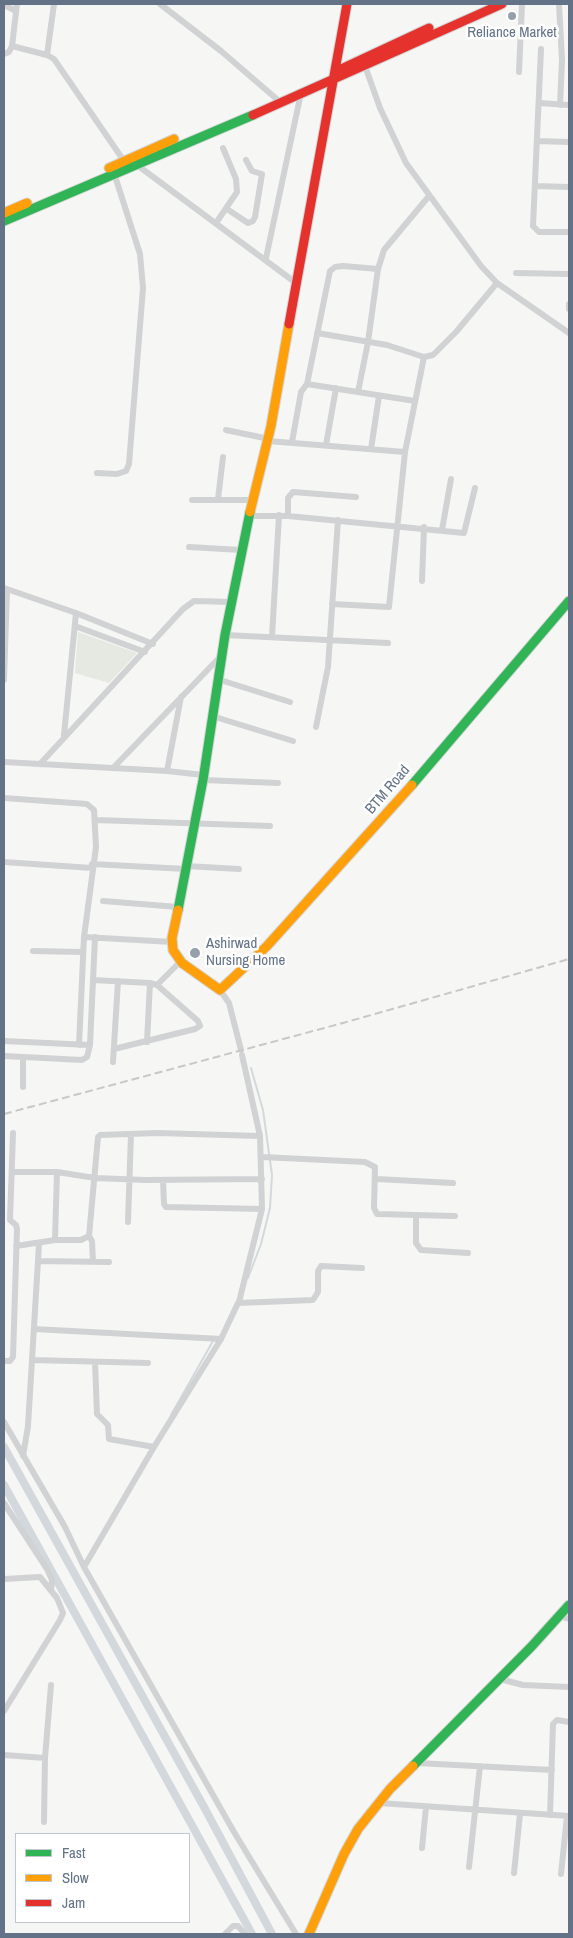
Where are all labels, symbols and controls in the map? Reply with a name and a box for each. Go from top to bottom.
marker: Reliance Market [506,10,518,22]
place label: Reliance Market [467,24,557,42]
street label: BTM Road [362,762,414,818]
place label: Ashirwad Nursing Home [206,935,285,970]
marker: Ashirwad Nursing Home [188,946,202,960]
legend [15,1833,190,1923]
text: Fast [62,1842,85,1863]
text: Slow [62,1867,89,1888]
text: Jam [62,1892,85,1913]

